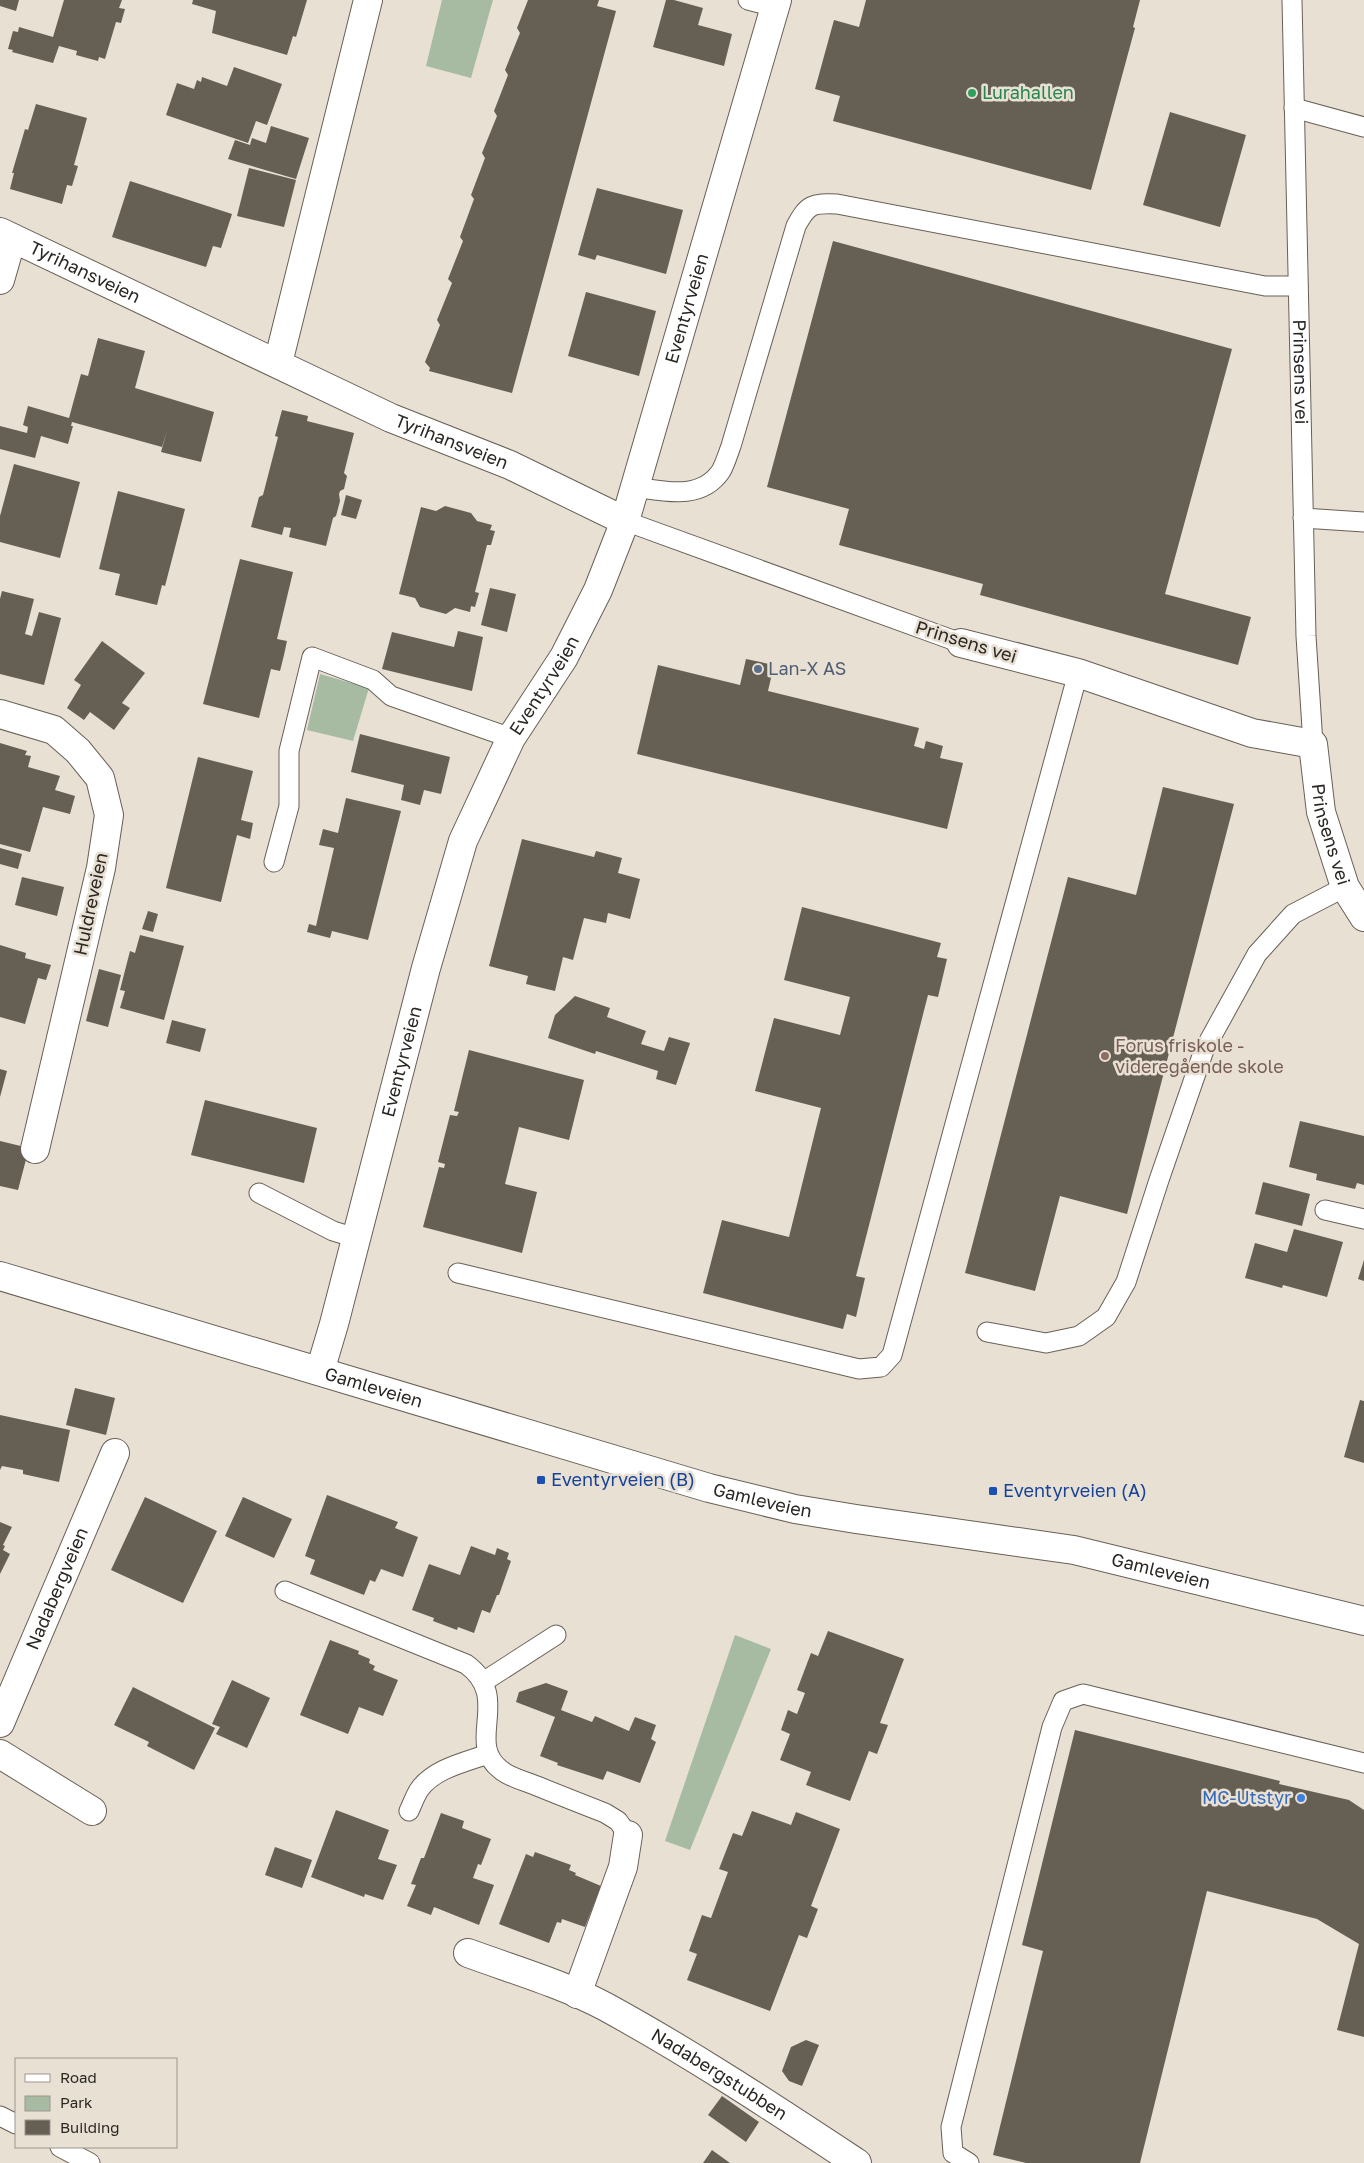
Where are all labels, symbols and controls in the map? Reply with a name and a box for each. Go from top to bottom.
place label: Lurahallen [982,81,1074,103]
marker: Lurahallen [966,87,978,99]
street label: Tyrihansveien [26,236,144,307]
street label: Eventyrveien [660,251,713,366]
street label: Prinsens vei [1289,319,1313,425]
street label: Tyrihansveien [392,409,512,473]
street label: Prinsens vei [913,615,1020,667]
street label: Eventyrveien [504,632,583,739]
place label: Lan-X AS [768,657,846,679]
marker: Lan-X AS [752,663,764,675]
street label: Prinsens vei [1308,782,1356,888]
street label: Huldreveien [68,850,112,957]
street label: Eventyrveien [376,1004,426,1119]
place label: Forus friskole - videregående skole [1115,1034,1284,1077]
marker: Forus friskole - videregående skole [1099,1050,1111,1062]
street label: Gamleveien [322,1362,425,1412]
place label: Eventyrveien (B) [551,1468,695,1490]
marker: Eventyrveien (B) [535,1474,547,1486]
street label: Gamleveien [711,1477,814,1522]
place label: Eventyrveien (A) [1003,1479,1147,1501]
marker: Eventyrveien (A) [987,1485,999,1497]
street label: Nadabergveien [20,1524,92,1653]
street label: Gamleveien [1109,1548,1213,1593]
place label: MC-Utstyr [1202,1786,1291,1808]
marker: MC-Utstyr [1295,1792,1307,1804]
street label: Nadabergstubben [648,2023,792,2124]
legend [15,2058,178,2148]
text: Road [60,2068,97,2086]
text: Park [60,2093,93,2111]
text: Building [60,2118,120,2136]

